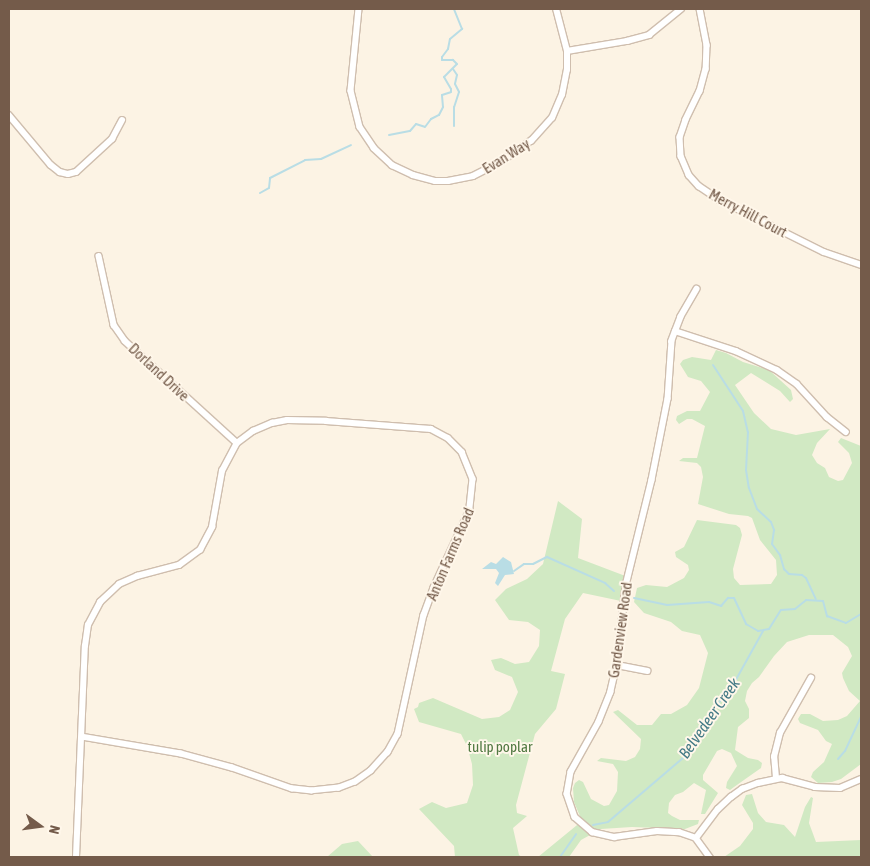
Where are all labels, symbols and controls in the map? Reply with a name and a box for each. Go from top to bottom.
street label: Evan Way [479,135,533,177]
street label: Merry Hill Court [706,185,790,241]
street label: Dorland Drive [125,339,193,405]
street label: Anton Farms Road [422,505,478,603]
street label: Gardenview Road [604,581,636,679]
water label: Belvedeer Creek [674,674,744,762]
park label: tulip poplar [468,738,532,756]
north arrow [15,801,65,851]
text: N [46,824,63,836]

